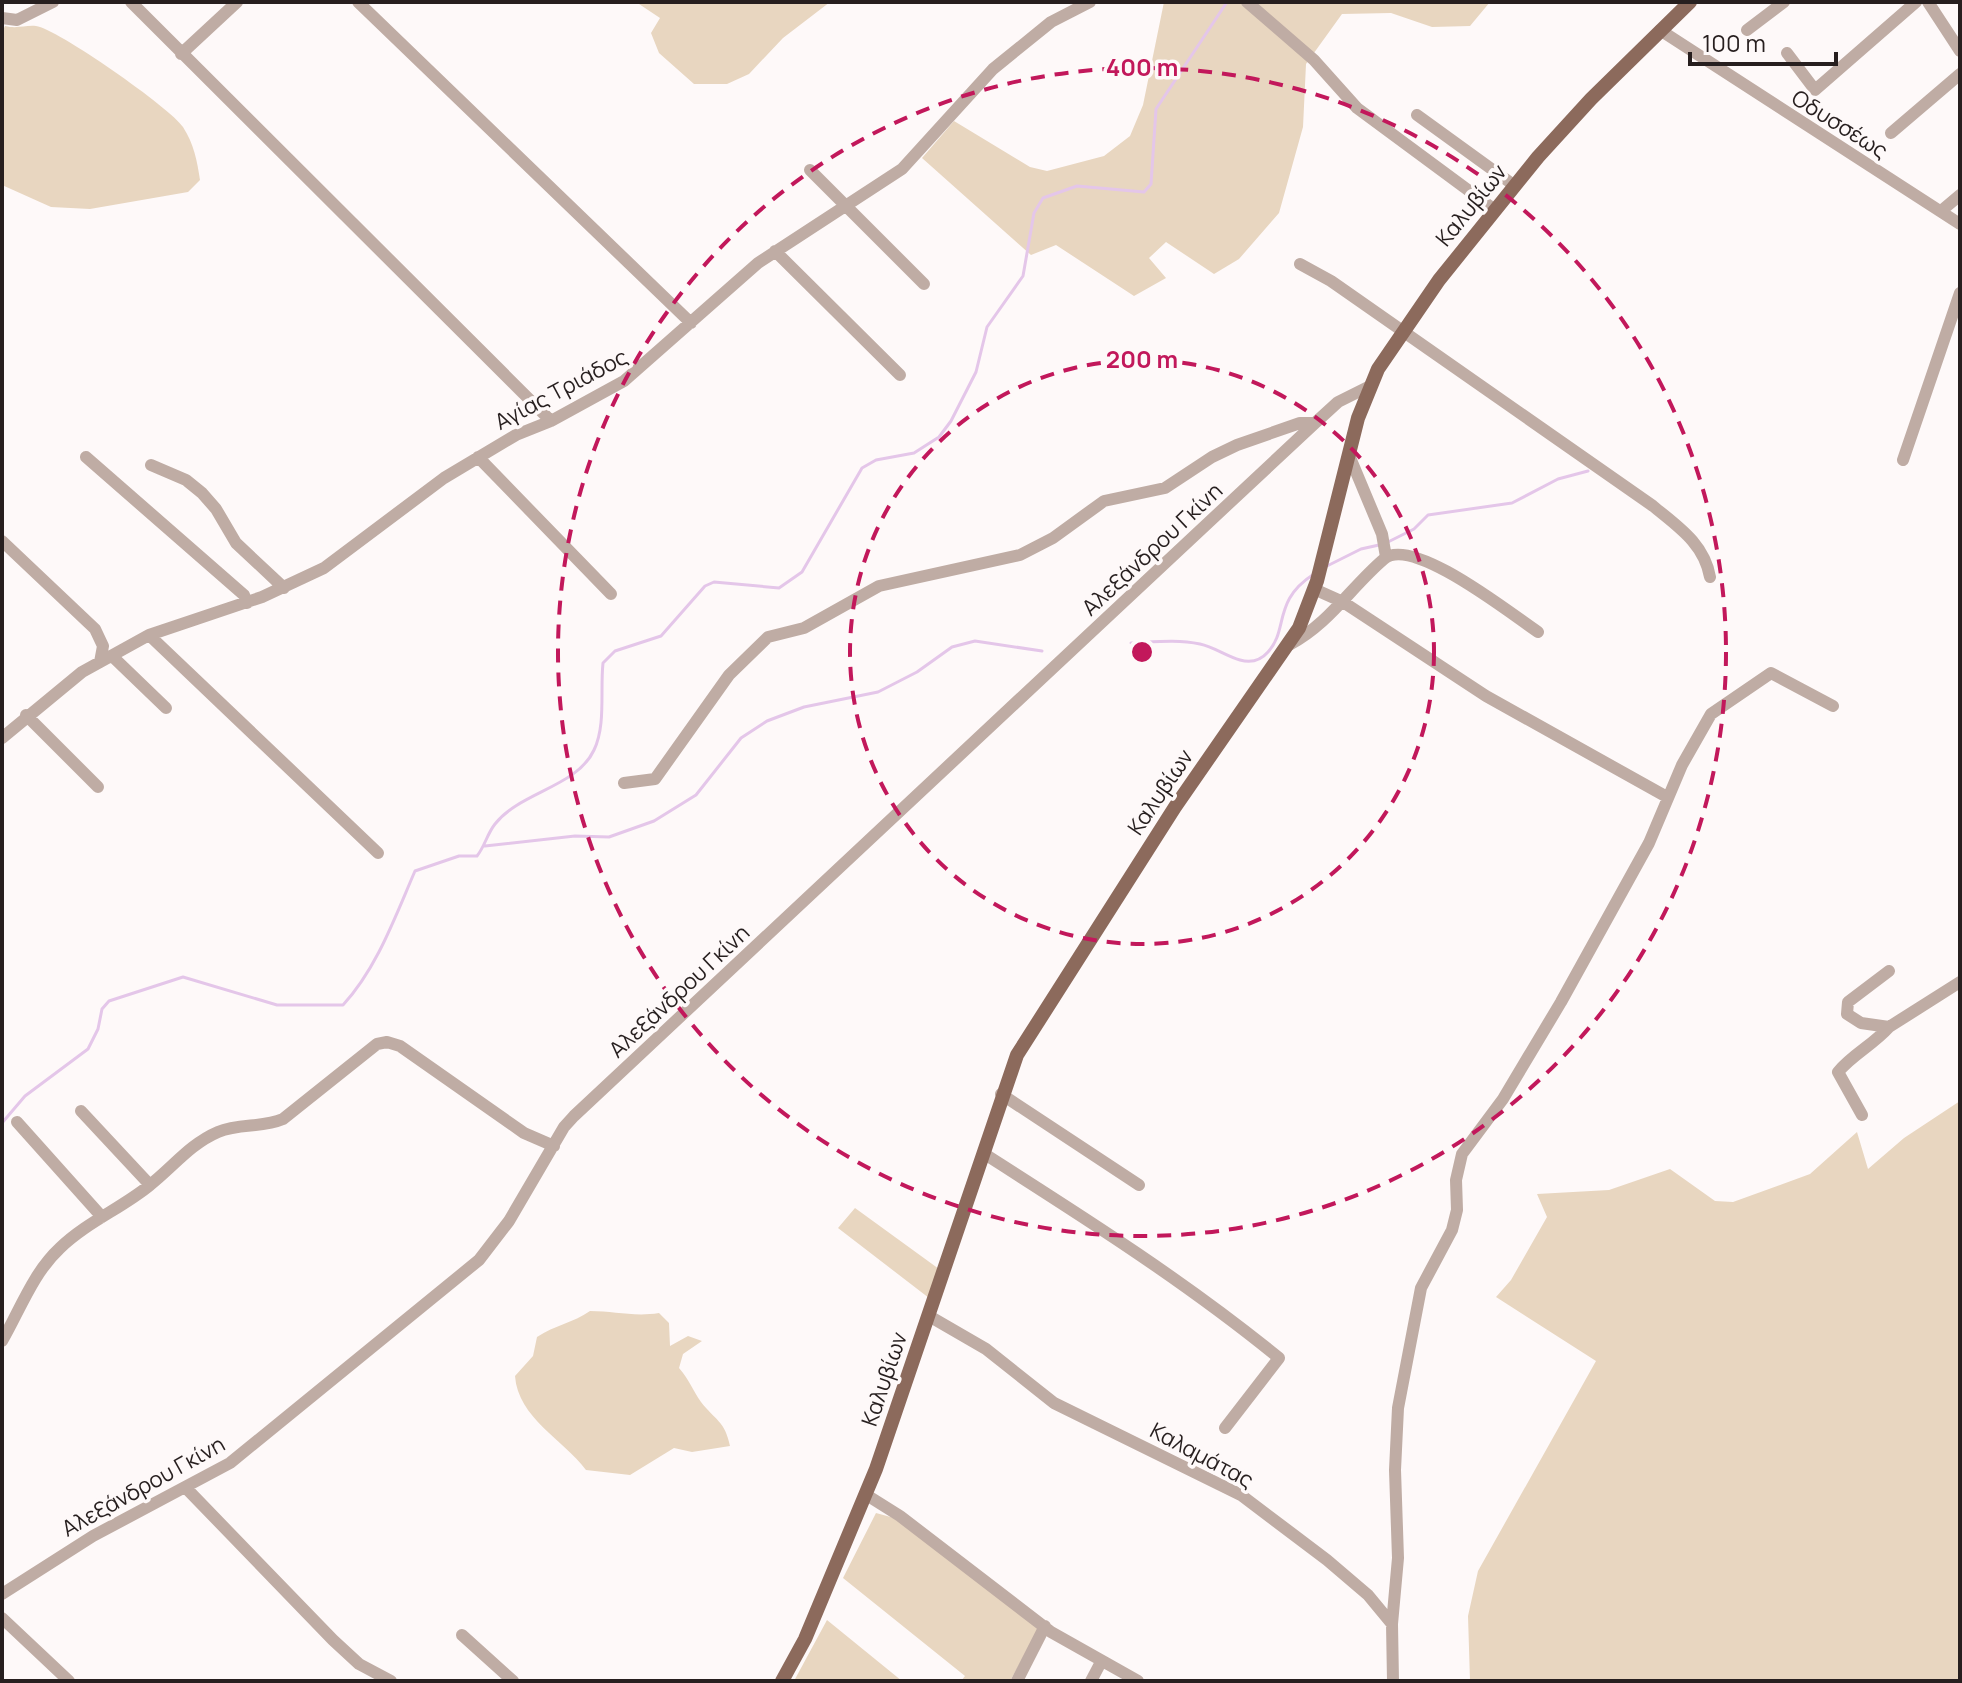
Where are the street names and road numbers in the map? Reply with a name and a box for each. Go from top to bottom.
street label: Οδυσσέως [1786,83,1894,165]
street label: Καλυβίων [1429,158,1513,252]
street label: Αγίας Τριάδος [489,341,633,437]
street label: Αλεξάνδρου Γκίνη [1075,476,1229,622]
street label: Καλυβίων [1120,743,1200,841]
street label: Αλεξάνδρου Γκίνη [602,918,756,1064]
street label: Καλυβίων [854,1328,914,1430]
street label: Καλαμάτας [1145,1415,1259,1495]
street label: Αλεξάνδρου Γκίνη [56,1429,230,1543]

